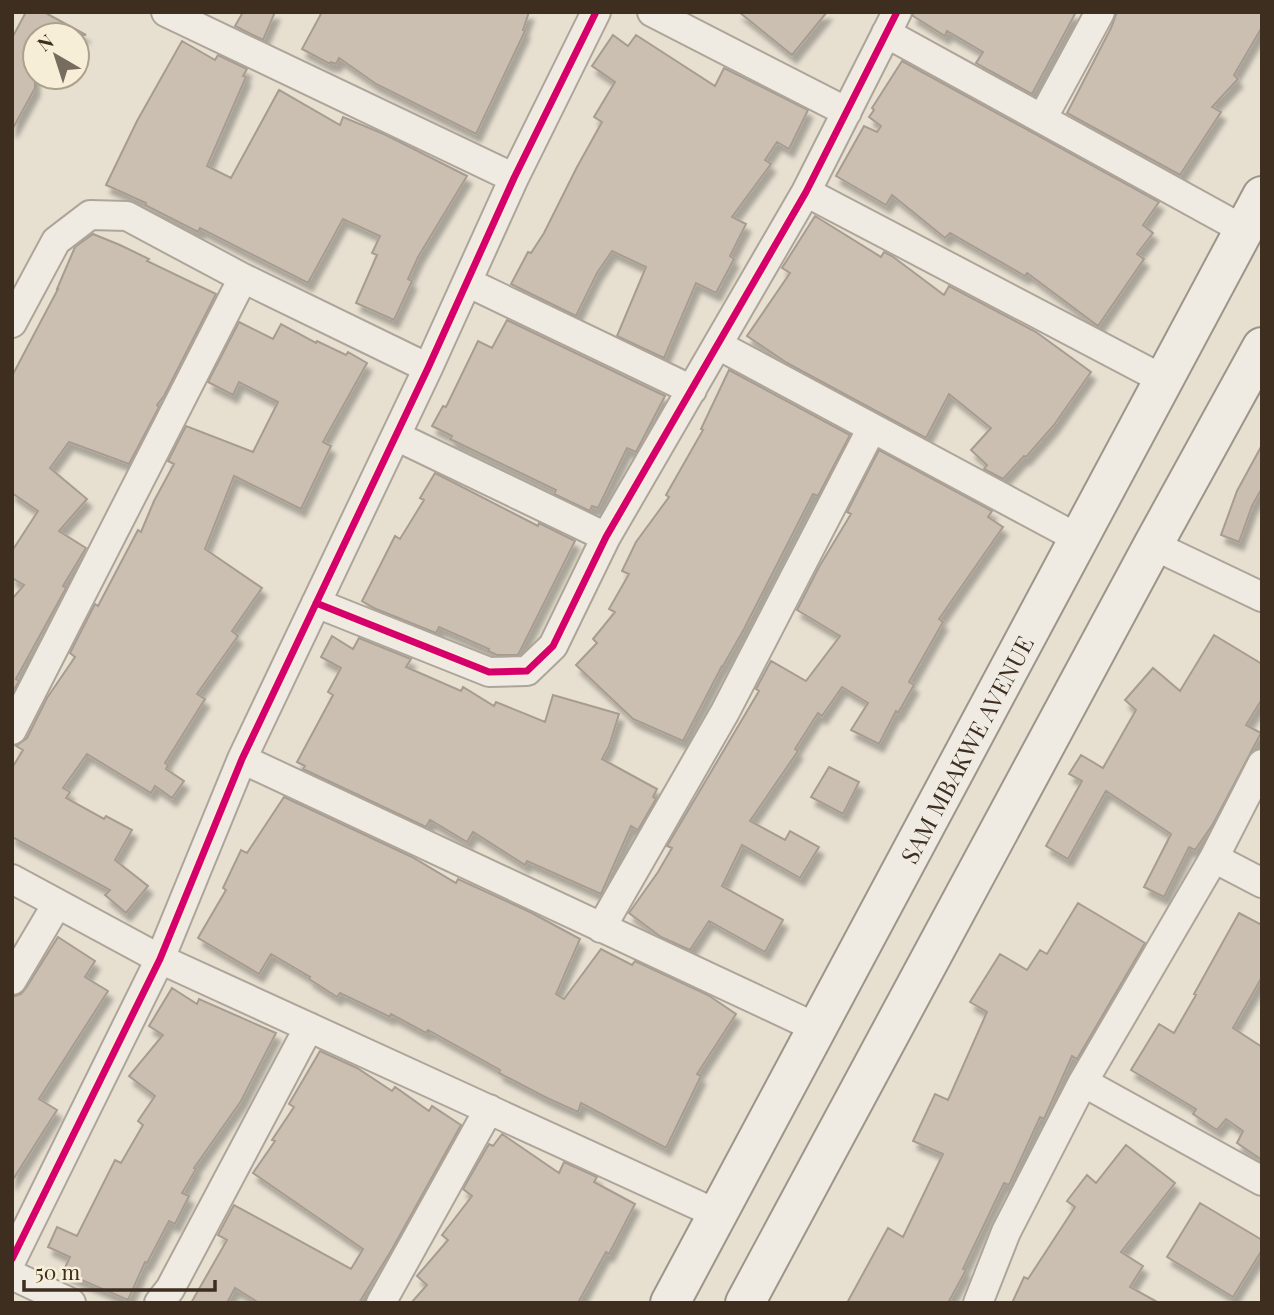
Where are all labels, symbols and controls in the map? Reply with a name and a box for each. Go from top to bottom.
north arrow [21,21,91,91]
text: N [31,27,58,56]
street label: SAM MBAKWE AVENUE [892,630,1040,869]
scale bar [24,1248,215,1292]
text: 50 m [35,1257,81,1285]

